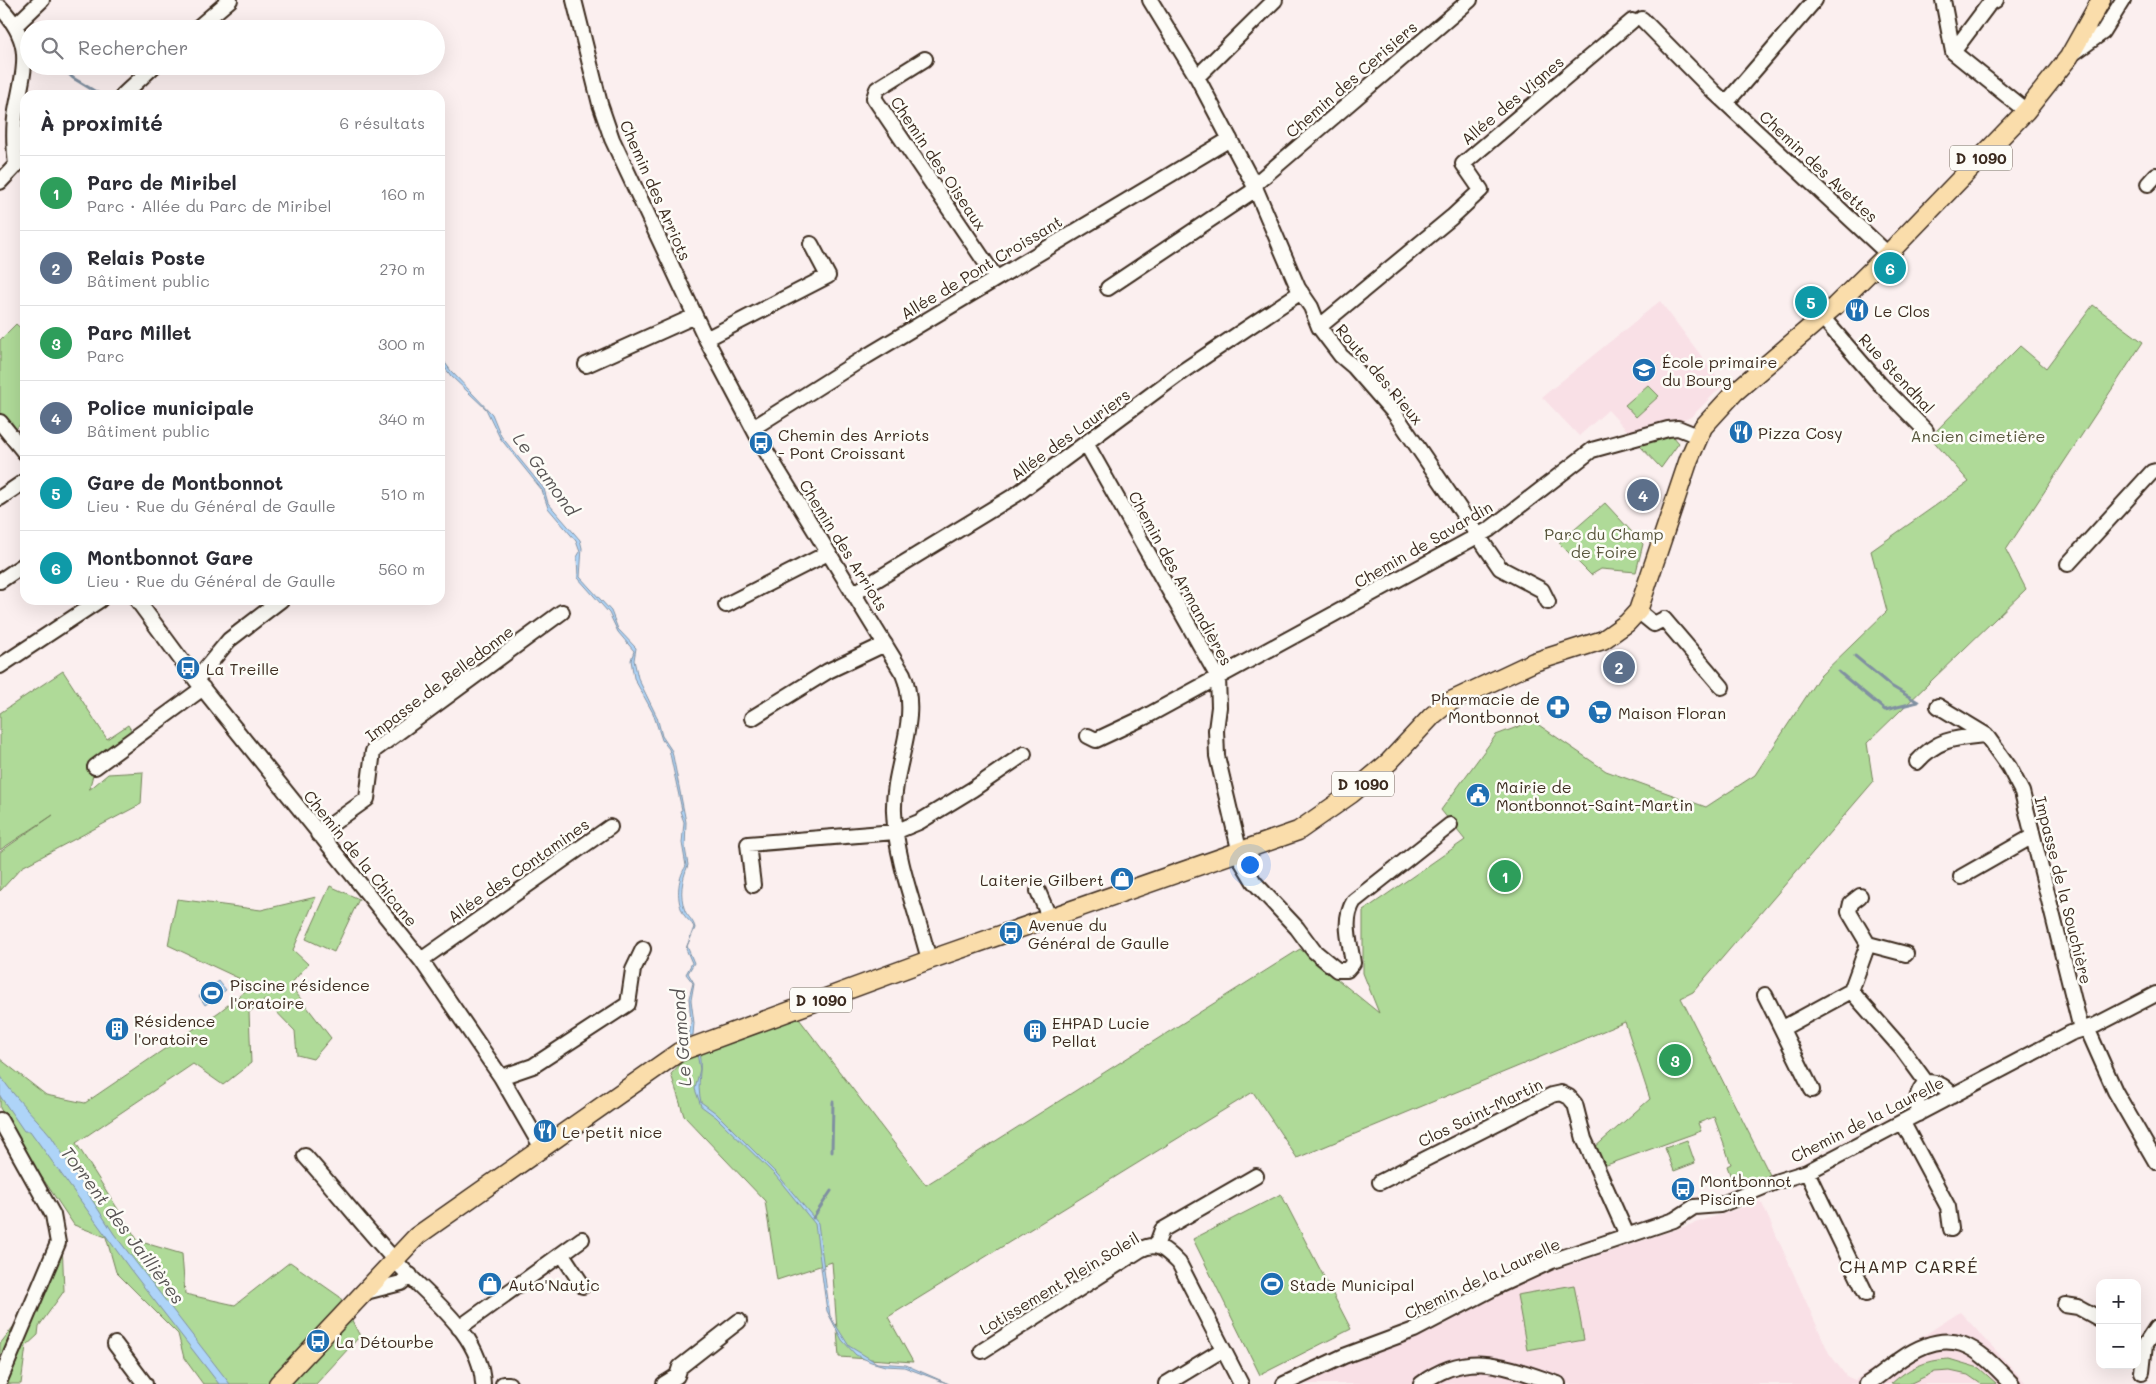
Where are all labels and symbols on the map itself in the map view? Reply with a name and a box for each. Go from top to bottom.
street label: Chemin des Cerisiers [1281,16,1421,142]
street label: Allée des Vignes [1456,51,1568,149]
street label: Chemin des Oiseaux [886,92,992,234]
street label: Chemin des Avettes [1755,106,1883,226]
street label: Chemin des Arriots [616,117,696,263]
road number: D 1090 [1950,146,2012,170]
street label: Allée de Pont Croissant [896,210,1066,324]
pin: 6 [1874,249,1906,287]
pin: 5 [1795,283,1827,321]
restaurant icon: Le Clos [1844,297,1870,323]
place label: Le Clos [1874,300,1930,321]
street label: Route des Rieux [1332,319,1428,429]
street label: Rue Stendhal [1855,329,1939,417]
place label: École primaire du Bourg [1662,351,1777,390]
school or university icon: École primaire du Bourg [1631,357,1657,383]
street label: Allée des Lauriers [1006,384,1134,484]
restaurant icon: Pizza Cosy [1728,419,1754,445]
place label: Pizza Cosy [1758,422,1843,443]
place label: Chemin des Arriots - Pont Croissant [778,424,929,463]
park label: Ancien cimetière [1911,425,2045,446]
water label: Le Gamond [508,428,585,522]
bus stop icon: Chemin des Arriots - Pont Croissant [748,430,774,456]
street label: Chemin des Arriots [795,475,893,615]
pin: 4 [1627,476,1659,514]
street label: Chemin des Armandières [1124,487,1238,669]
street label: Chemin de Savardin [1350,496,1496,592]
park label: Parc du Champ de Foire [1544,523,1664,562]
street label: Impasse de Belledonne [361,620,517,746]
pin: 2 [1603,648,1635,686]
bus stop icon: La Treille [175,655,201,681]
place label: La Treille [206,658,279,679]
place label: Pharmacie de Montbonnot [1431,688,1540,727]
pharmacy icon: Pharmacie de Montbonnot [1545,694,1571,720]
supermarket icon: Maison Floran [1587,699,1613,725]
place label: Maison Floran [1618,702,1726,723]
road number: D 1090 [1332,772,1394,796]
place label: Mairie de Montbonnot-Saint-Martin [1496,776,1693,815]
public building icon: Mairie de Montbonnot-Saint-Martin [1465,782,1491,808]
street label: Chemin de la Chicane [299,785,423,931]
street label: Impasse de la Souchière [2030,794,2098,986]
street label: Allée des Contamines [443,813,593,927]
your location [1237,852,1263,878]
pin: 1 [1489,857,1521,895]
shop icon: Laiterie Gilbert [1109,866,1135,892]
place label: Laiterie Gilbert [980,869,1104,890]
place label: Avenue du Général de Gaulle [1028,914,1169,953]
bus stop icon: Avenue du Général de Gaulle [998,920,1024,946]
place label: Piscine résidence l'oratoire [230,974,370,1013]
sports icon: Piscine résidence l'oratoire [199,980,225,1006]
water label: Le Gamond [666,987,696,1087]
road number: D 1090 [790,988,852,1012]
place label: Résidence l'oratoire [134,1010,215,1049]
place label: EHPAD Lucie Pellat [1052,1012,1150,1051]
building icon: Résidence l'oratoire [104,1016,130,1042]
building icon: EHPAD Lucie Pellat [1022,1018,1048,1044]
pin: 3 [1659,1041,1691,1079]
street label: Chemin de la Laurelle [1787,1071,1947,1167]
street label: Clos Saint-Martin [1414,1073,1546,1151]
restaurant icon: Le petit nice [532,1118,558,1144]
place label: Le petit nice [562,1121,662,1142]
water label: Torrent des Jaillières [56,1141,190,1309]
place label: Montbonnot Piscine [1700,1170,1792,1209]
bus stop icon: Montbonnot Piscine [1670,1176,1696,1202]
street label: Lotissement Plein Soleil [975,1227,1143,1339]
street label: Chemin de la Laurelle [1401,1233,1563,1323]
district label: CHAMP CARRÉ [1840,1254,1978,1278]
shop icon: Auto'Nautic [477,1271,503,1297]
sports icon: Stade Municipal [1259,1271,1285,1297]
place label: Auto'Nautic [508,1274,600,1295]
place label: Stade Municipal [1290,1274,1415,1295]
bus stop icon: La Détourbe [305,1328,331,1354]
place label: La Détourbe [336,1331,434,1352]

